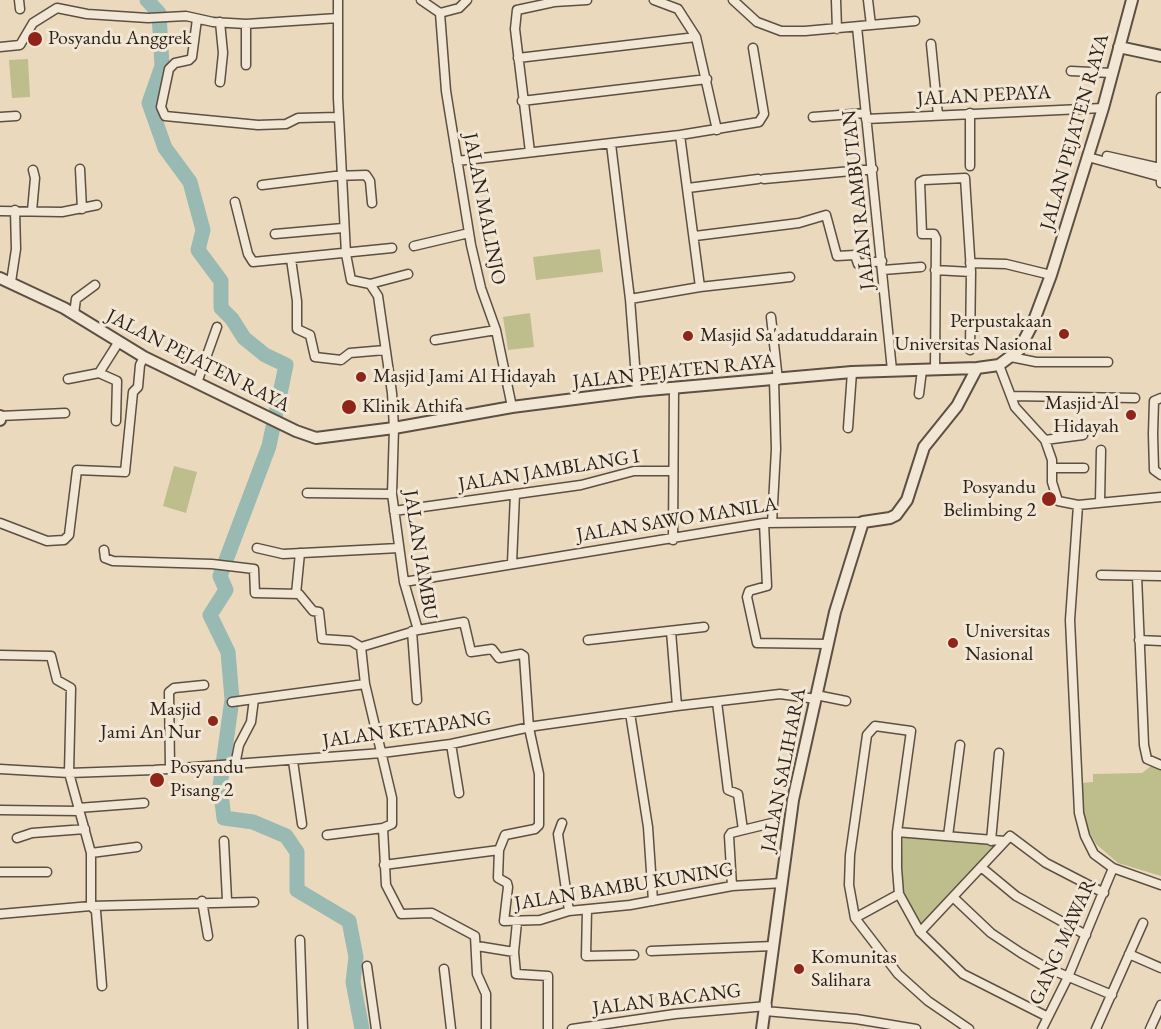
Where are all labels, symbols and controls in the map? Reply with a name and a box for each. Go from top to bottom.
place label: Posyandu Anggrek [48,27,192,51]
marker: Posyandu Anggrek [26,30,44,48]
street label: JALAN PEJATEN RAYA [1035,31,1115,233]
street label: JALAN PEPAYA [916,81,1052,111]
street label: JALAN RAMBUTAN [838,109,880,291]
street label: JALAN MALINJO [458,131,510,287]
street label: JALAN PEJATEN RAYA [102,304,294,418]
place label: Perpustakaan Universitas Nasional [895,310,1052,357]
place label: Masjid Sa'adatuddarain [700,324,878,348]
marker: Perpustakaan Universitas Nasional [1057,327,1071,341]
marker: Masjid Sa'adatuddarain [681,329,695,343]
street label: JALAN PEJATEN RAYA [572,349,776,395]
place label: Masjid Jami Al Hidayah [373,365,556,389]
marker: Masjid Jami Al Hidayah [354,370,368,384]
place label: Masjid Al Hidayah [1045,392,1119,439]
place label: Klinik Athifa [362,395,463,419]
marker: Klinik Athifa [340,398,358,416]
marker: Masjid Al Hidayah [1124,408,1138,422]
street label: JALAN JAMBLANG I [457,445,641,497]
place label: Posyandu Belimbing 2 [943,476,1036,523]
street label: JALAN JAMBU [398,488,442,622]
marker: Posyandu Belimbing 2 [1040,490,1058,508]
street label: JALAN SAWO MANILA [575,492,779,548]
place label: Universitas Nasional [965,620,1050,667]
marker: Universitas Nasional [946,636,960,650]
street label: JALAN SALIHARA [756,686,812,854]
place label: Masjid Jami An Nur [100,698,201,745]
street label: JALAN KETAPANG [321,706,493,754]
marker: Masjid Jami An Nur [206,714,220,728]
place label: Posyandu Pisang 2 [170,756,244,803]
marker: Posyandu Pisang 2 [148,771,166,789]
street label: JALAN BAMBU KUNING [513,858,735,916]
street label: GANG MAWAR [1024,875,1102,1009]
place label: Komunitas Salihara [811,946,897,993]
marker: Komunitas Salihara [792,962,806,976]
street label: JALAN BACANG [591,979,743,1021]

